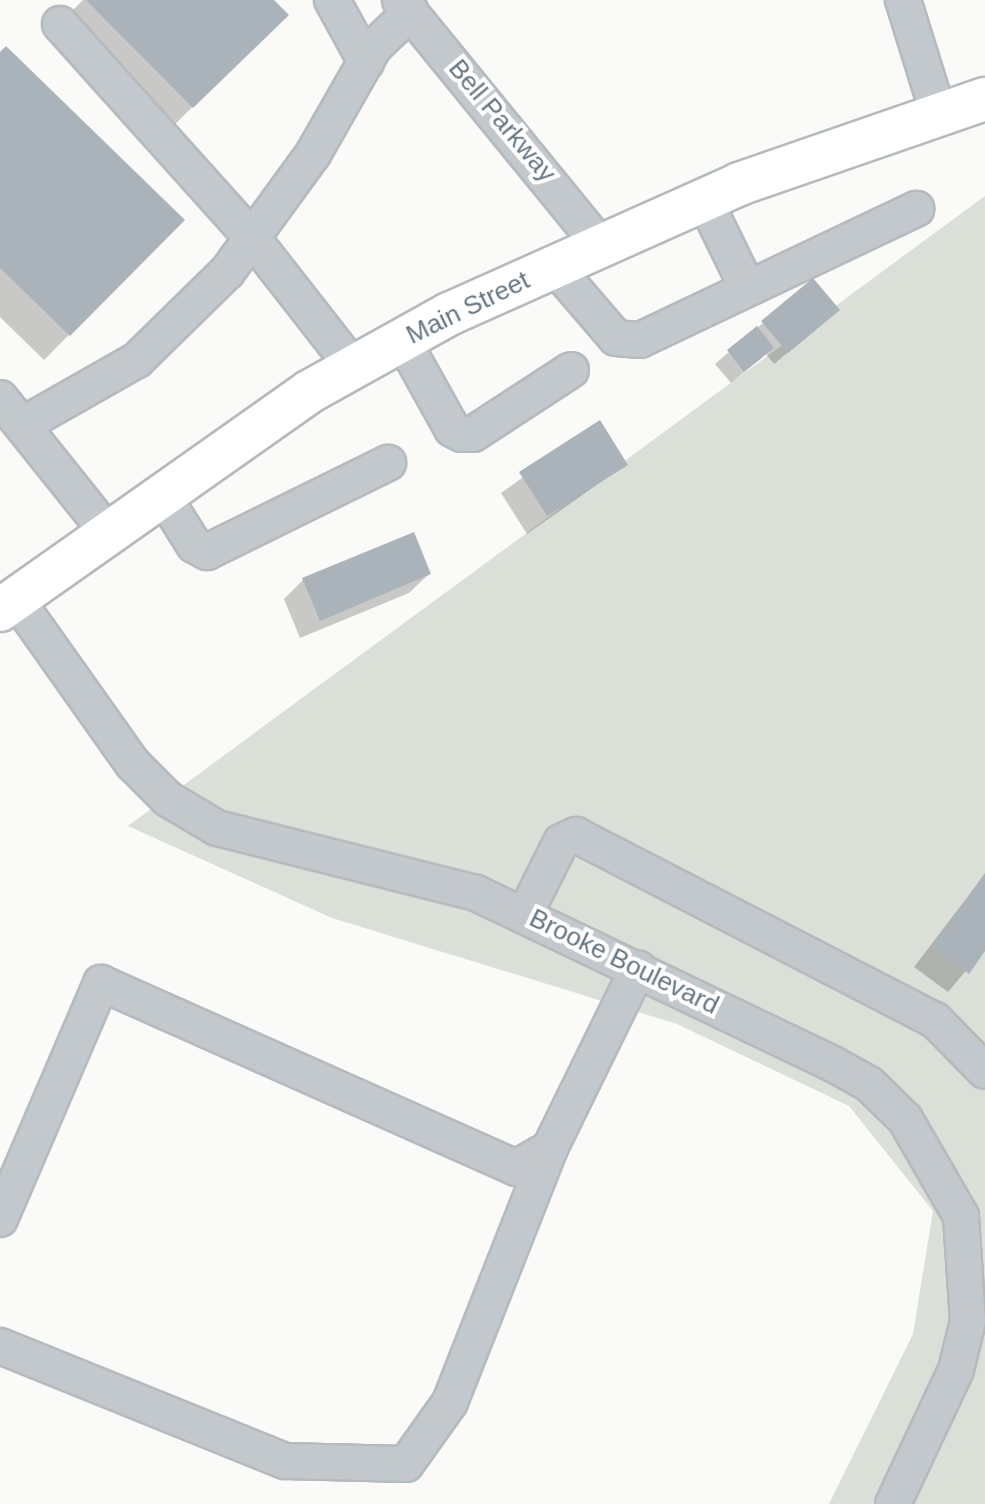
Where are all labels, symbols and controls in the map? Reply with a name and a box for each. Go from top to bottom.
street label: Bell Parkway [442,53,562,189]
street label: Main Street [401,265,535,351]
street label: Brooke Boulevard [524,903,724,1021]

